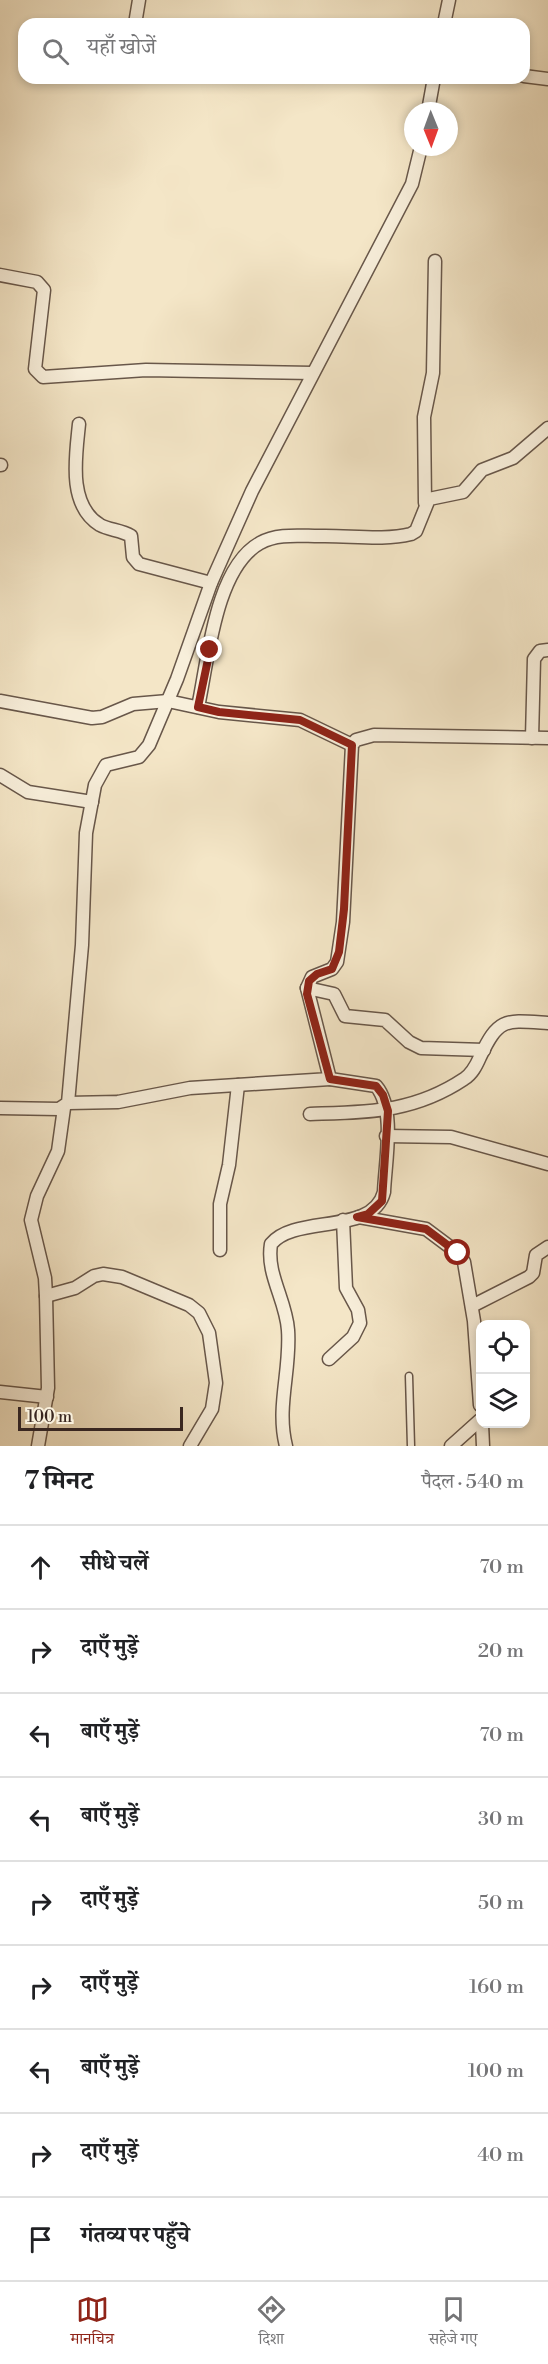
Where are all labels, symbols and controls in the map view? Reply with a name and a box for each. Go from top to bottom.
search box [18,18,530,84]
text: यहाँ खोजें [87,34,156,61]
icon: search [39,35,72,68]
north arrow [404,102,458,156]
route end [196,636,222,662]
route start [444,1239,470,1265]
map controls [476,1320,530,1428]
button: locate [476,1320,530,1374]
button: layers [476,1374,530,1428]
scale bar [18,1404,183,1432]
text: 100 m [27,1407,72,1427]
text: 7 मिनट [24,1465,93,1497]
text: पैदल · 540 m [422,1470,524,1495]
text: सीधे चलें [81,1550,148,1577]
icon: ahead [24,1551,57,1584]
text: 70 m [480,1555,524,1580]
text: दाएँ मुड़ें [81,1634,138,1661]
icon: right [24,1635,57,1668]
text: 20 m [478,1639,524,1664]
text: बाएँ मुड़ें [81,1718,139,1745]
icon: left [24,1719,57,1752]
text: 70 m [480,1723,524,1748]
text: बाएँ मुड़ें [81,1802,139,1829]
icon: left [24,1803,57,1836]
text: 30 m [478,1807,524,1832]
text: दाएँ मुड़ें [81,1886,138,1913]
icon: right [24,1887,57,1920]
text: 50 m [478,1891,524,1916]
text: दाएँ मुड़ें [81,1970,138,1997]
icon: right [24,1971,57,2004]
text: 160 m [469,1975,524,2000]
text: बाएँ मुड़ें [81,2054,139,2081]
icon: left [24,2055,57,2088]
text: 100 m [468,2059,524,2084]
text: दाएँ मुड़ें [81,2138,138,2165]
icon: right [24,2139,57,2172]
text: 40 m [477,2143,524,2168]
text: गंतव्य पर पहुँचे [81,2222,190,2249]
icon: arrive [24,2223,57,2256]
tab: मानचित्र [70,2293,114,2354]
tab: दिशा [255,2293,288,2354]
tab: सहेजे गए [429,2293,478,2354]

